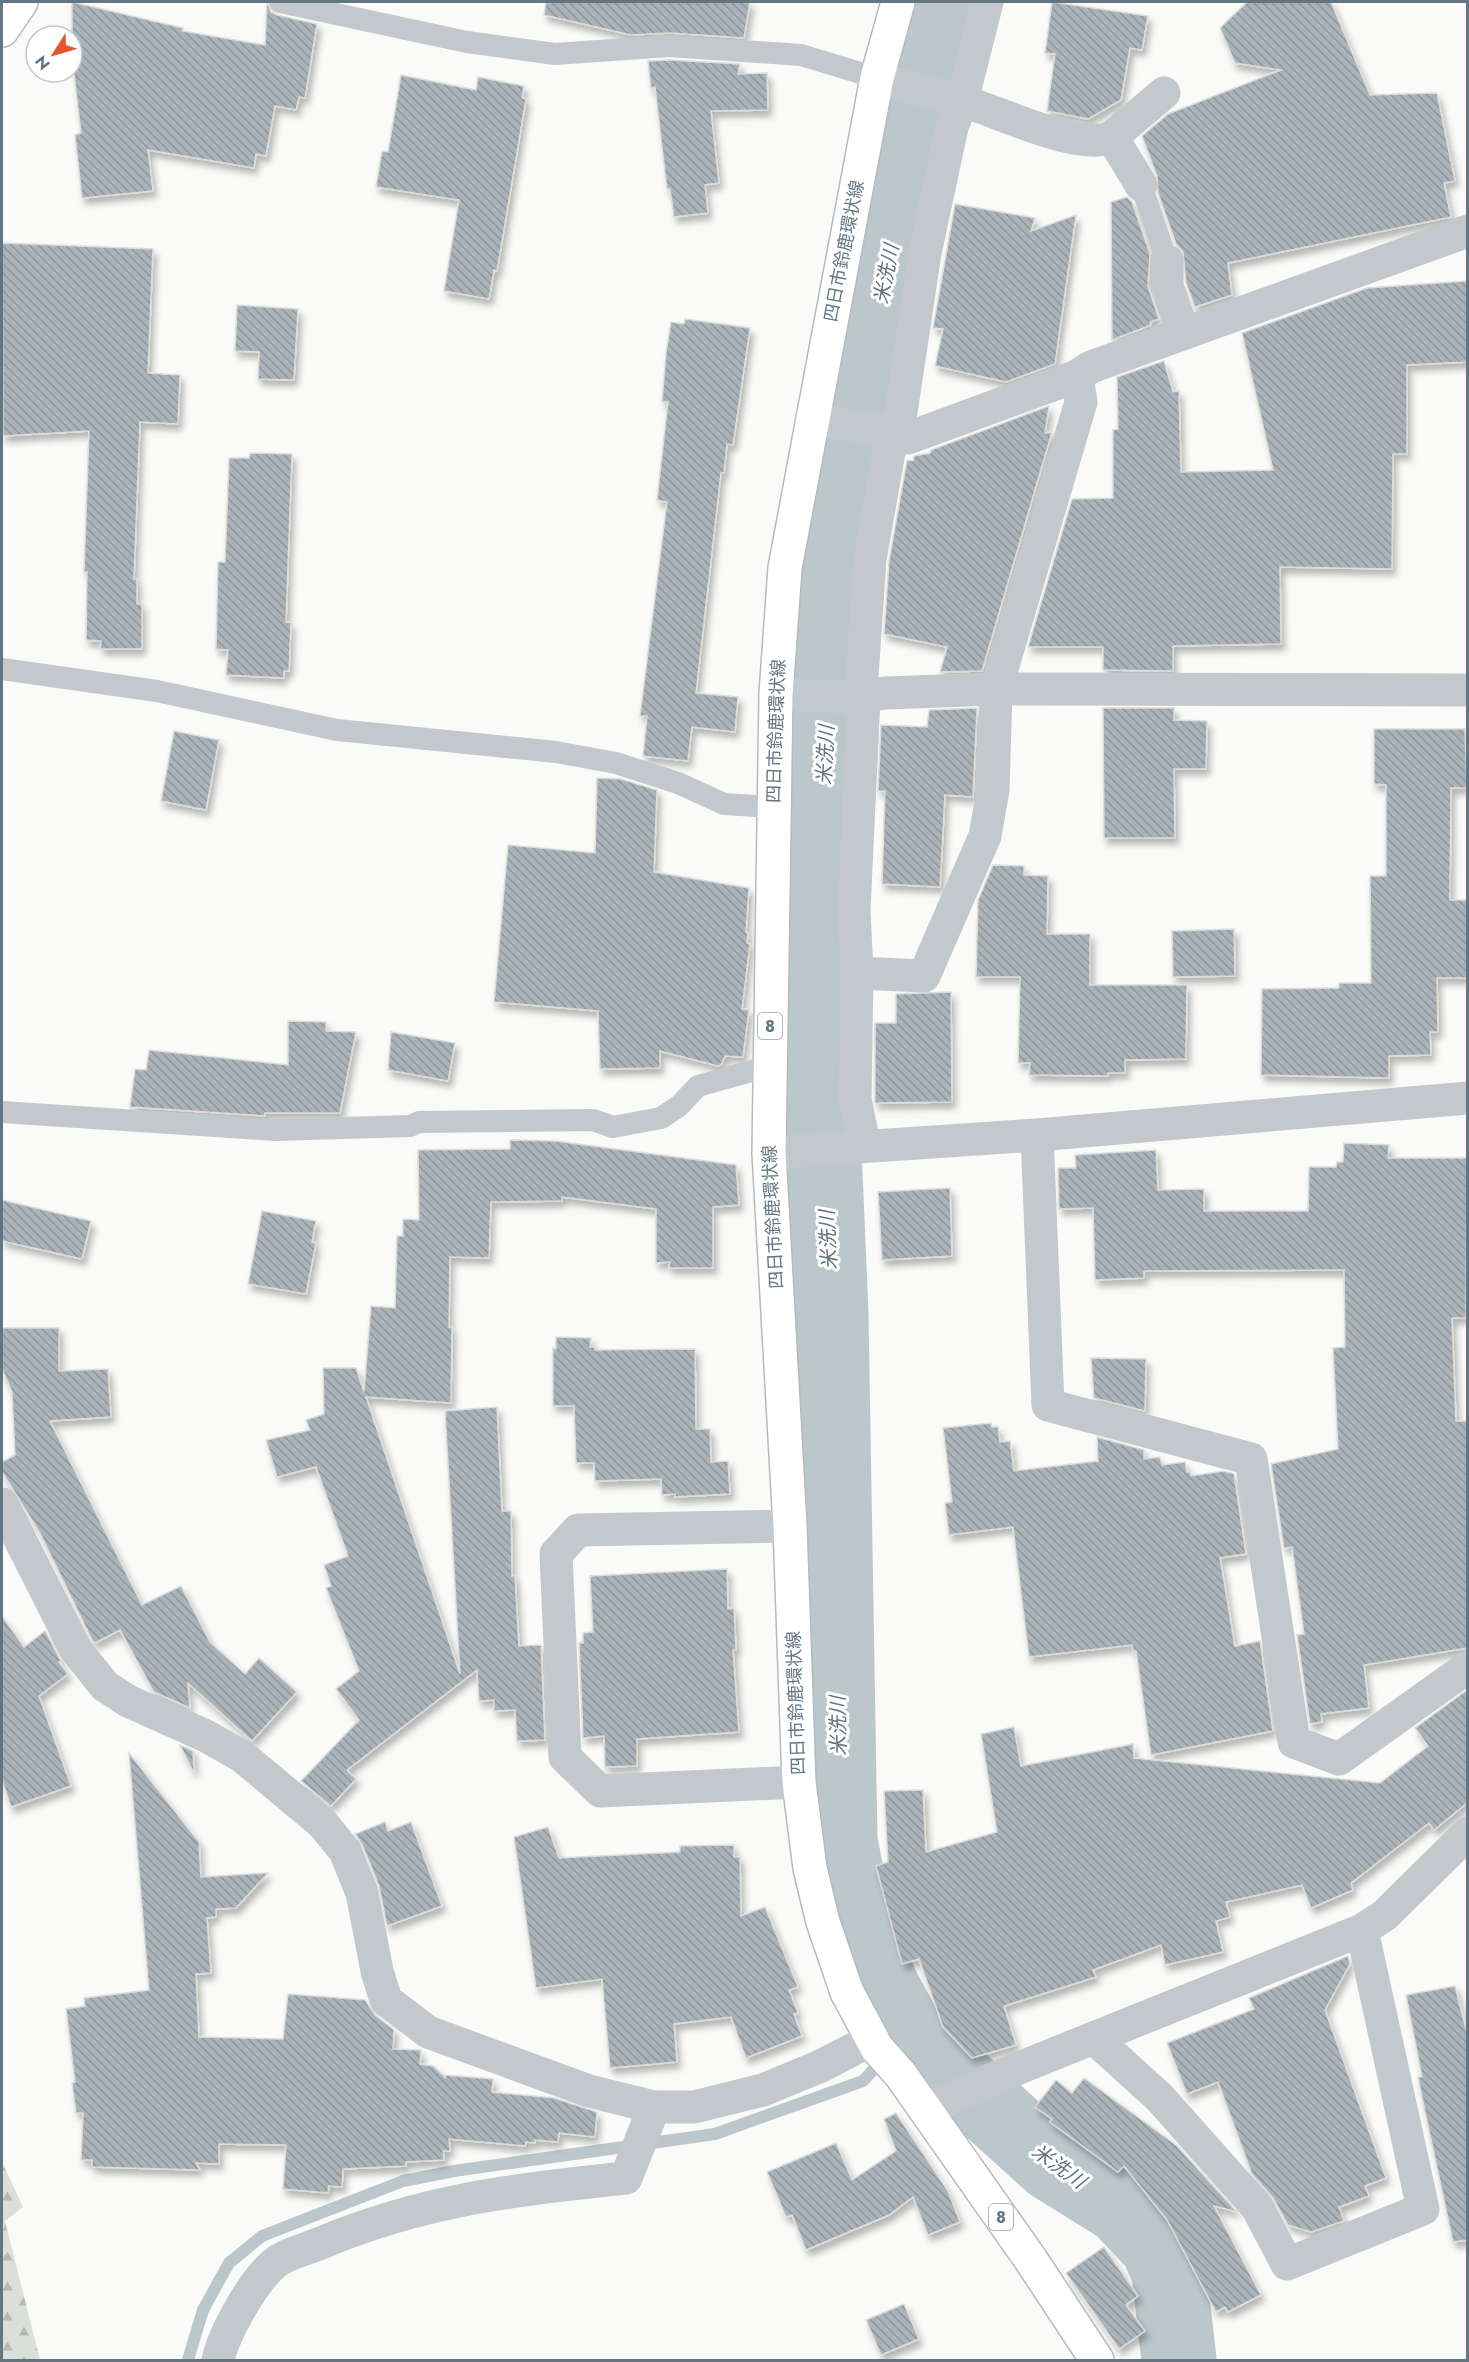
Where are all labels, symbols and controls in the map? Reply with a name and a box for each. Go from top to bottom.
north arrow [24,24,84,84]
text: N [29,51,55,75]
street label: 四日市鈴鹿環状線 [818,178,870,324]
water label: 米洗川 [867,240,907,306]
street label: 四日市鈴鹿環状線 [760,659,792,803]
water label: 米洗川 [809,722,842,786]
road number: 8 [758,1013,782,1039]
street label: 四日市鈴鹿環状線 [756,1144,790,1290]
water label: 米洗川 [812,1207,845,1271]
street label: 四日市鈴鹿環状線 [780,1631,812,1775]
water label: 米洗川 [823,1694,854,1756]
water label: 米洗川 [1026,2137,1093,2197]
road number: 8 [989,2204,1013,2230]

